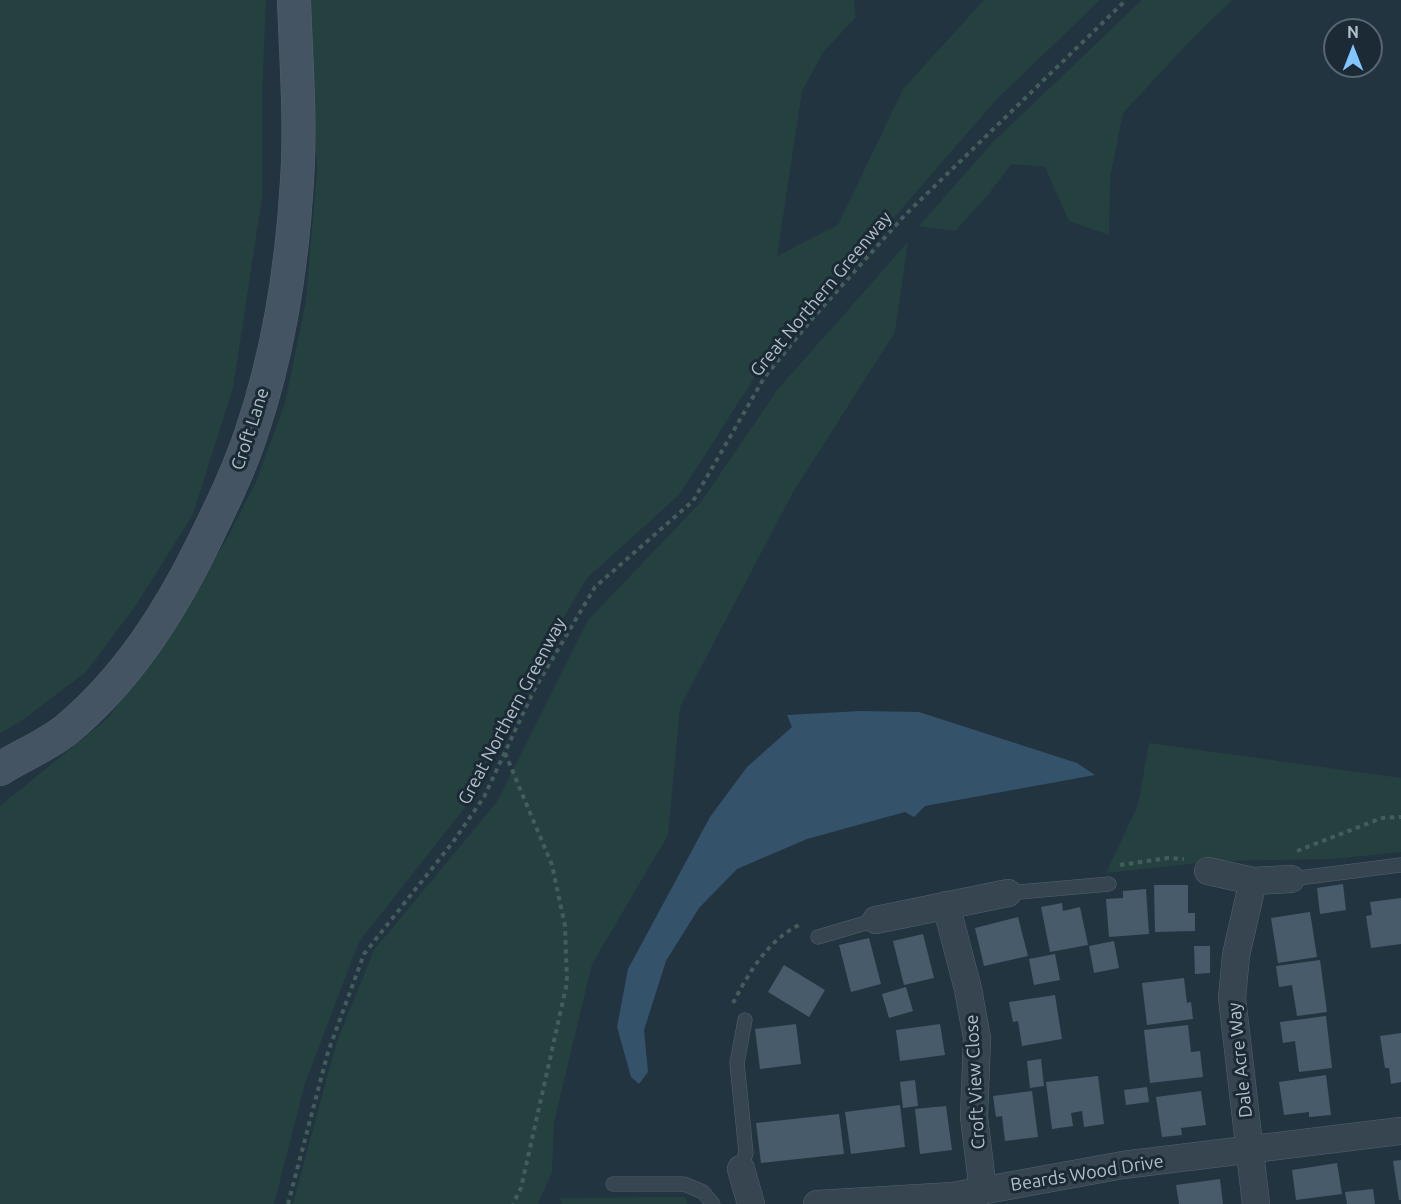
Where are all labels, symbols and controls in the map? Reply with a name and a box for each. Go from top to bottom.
north arrow [1323,18,1383,78]
text: N [1347,23,1359,41]
street label: Great Northern Greenway [746,207,896,381]
street label: Croft Lane [227,385,273,473]
street label: Great Northern Greenway [454,614,570,808]
street label: Dale Acre Way [1223,1001,1257,1119]
street label: Croft View Close [961,1014,989,1150]
street label: Beards Wood Drive [1009,1150,1165,1196]

